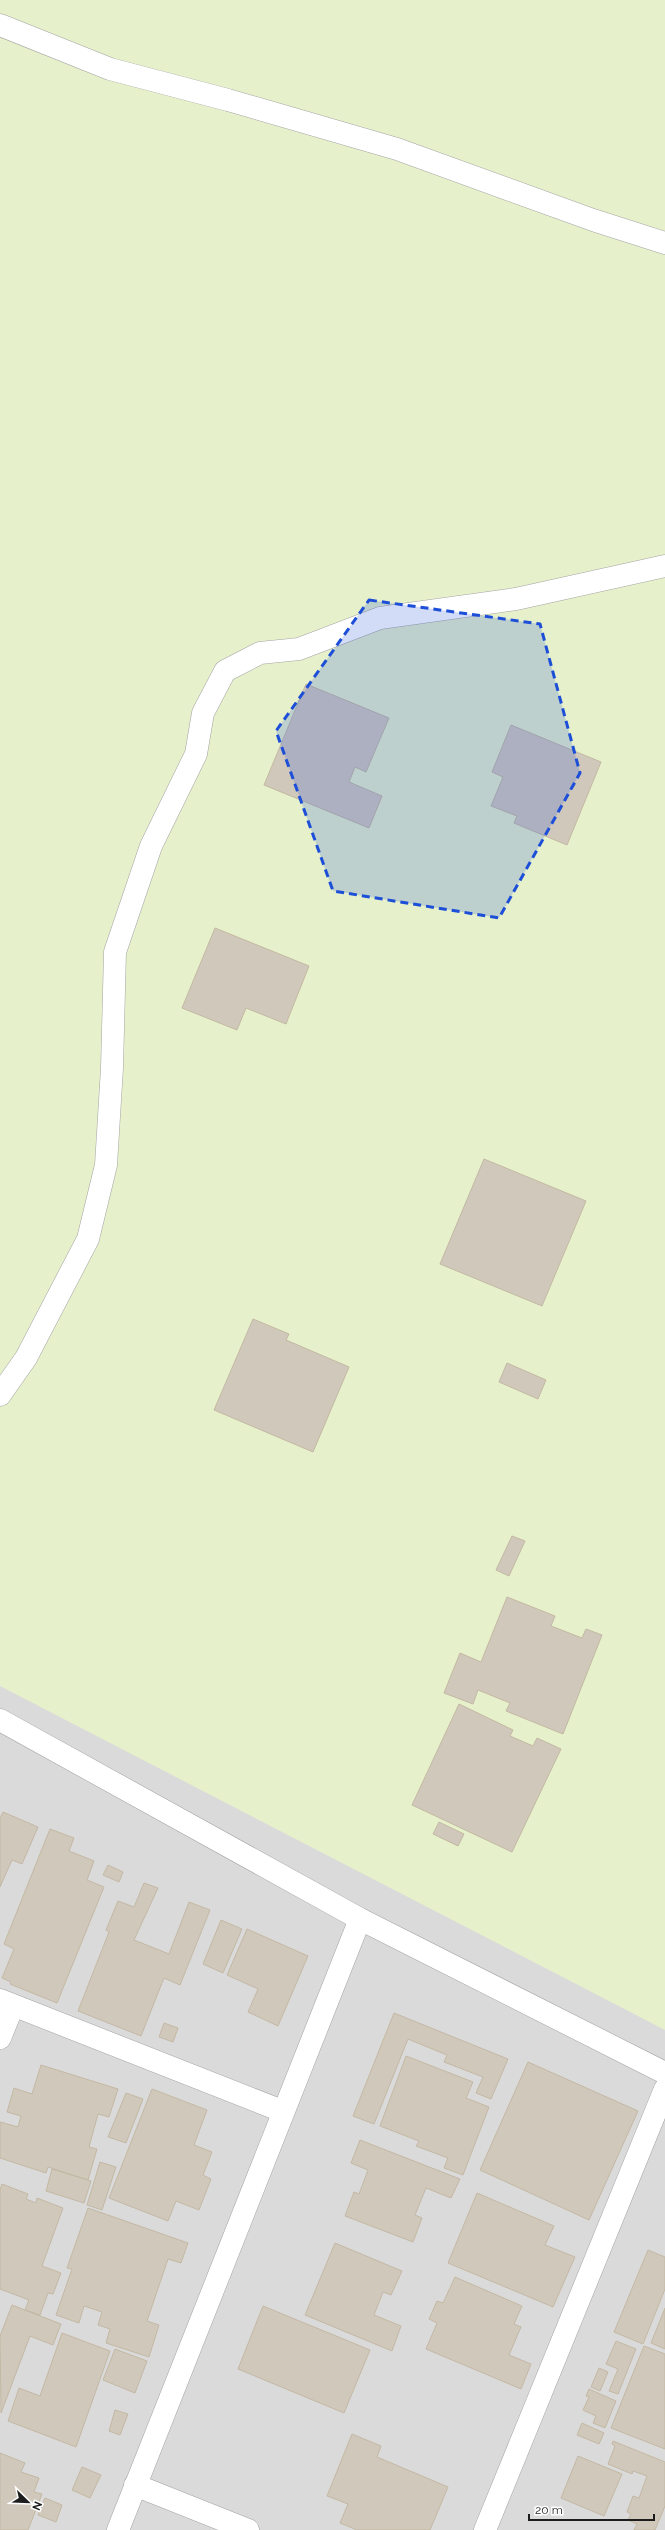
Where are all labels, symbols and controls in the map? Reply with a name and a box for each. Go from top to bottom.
north arrow [8,2482,48,2522]
scale bar [529,2496,654,2522]
text: N [29,2499,44,2512]
text: 20 m [535,2503,563,2517]

